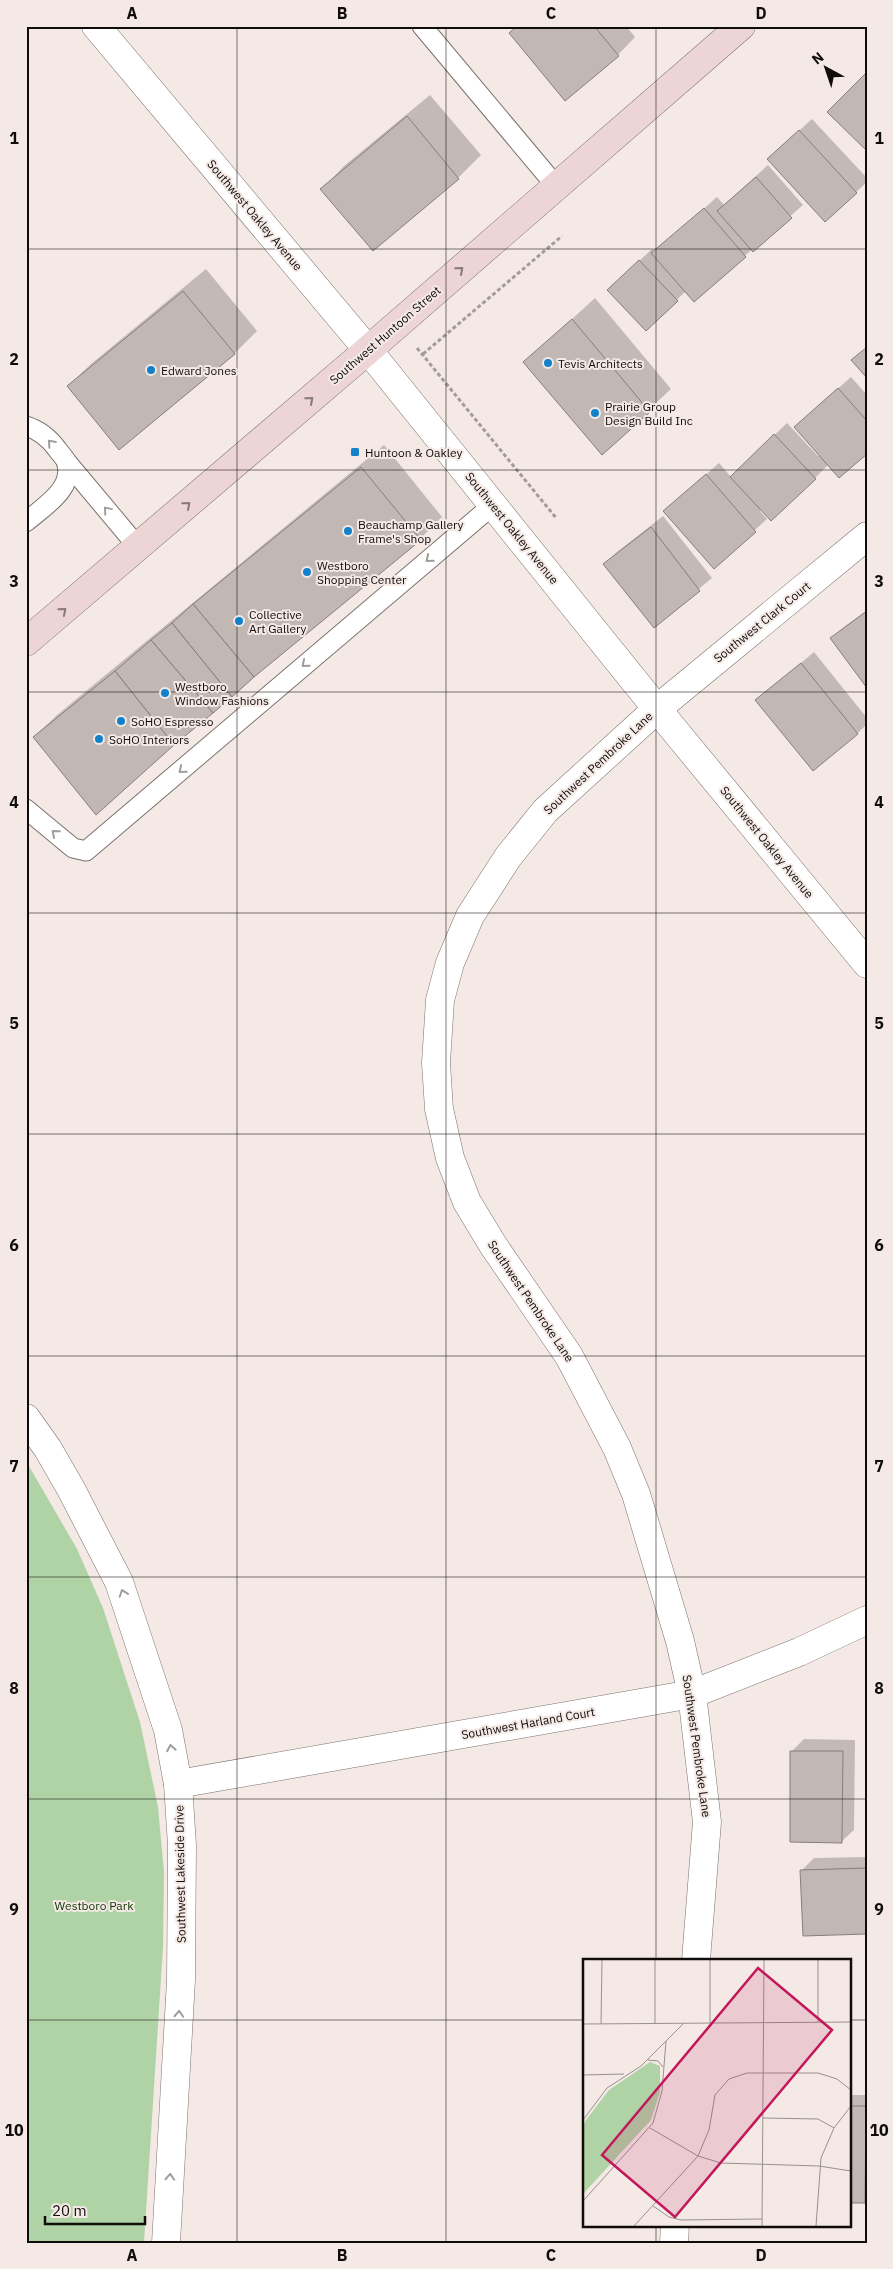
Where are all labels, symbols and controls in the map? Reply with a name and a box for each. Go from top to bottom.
text: A [127,3,138,23]
text: B [337,3,348,23]
text: C [546,3,556,23]
text: D [755,3,767,23]
north arrow [800,42,850,92]
text: N [808,48,827,68]
text: 1 [9,128,19,148]
text: 1 [874,128,884,148]
street label: Southwest Oakley Avenue [204,157,306,274]
one-way arrow [454,267,463,276]
street label: Southwest Huntoon Street [326,283,444,387]
text: 2 [9,349,19,369]
text: 2 [874,349,884,369]
place label: Tevis Architects [558,356,643,371]
marker: Tevis Architects [542,357,554,369]
place label: Edward Jones [161,363,237,378]
marker: Edward Jones [145,364,157,376]
one-way arrow [305,396,314,405]
place label: Prairie Group Design Build Inc [605,399,693,428]
marker: Prairie Group Design Build Inc [589,407,601,419]
one-way arrow [48,439,57,448]
place label: Huntoon & Oakley [365,445,463,460]
marker: Huntoon & Oakley [349,446,361,458]
street label: Southwest Oakley Avenue [462,469,562,587]
one-way arrow [181,503,190,511]
one-way arrow [103,506,112,515]
place label: Beauchamp Gallery Frame's Shop [358,517,464,546]
marker: Beauchamp Gallery Frame's Shop [342,525,354,537]
one-way arrow [426,553,435,562]
place label: Westboro Shopping Center [317,558,407,587]
marker: Westboro Shopping Center [301,566,313,578]
text: 3 [9,571,19,591]
text: 3 [874,571,884,591]
street label: Southwest Clark Court [711,578,813,666]
one-way arrow [58,607,67,616]
place label: Collective Art Gallery [249,607,307,636]
marker: Collective Art Gallery [233,615,245,627]
one-way arrow [302,659,311,668]
place label: Westboro Window Fashions [175,679,269,708]
marker: Westboro Window Fashions [159,687,171,699]
street label: Southwest Pembroke Lane [540,708,656,817]
place label: SoHO Espresso [131,714,214,729]
marker: SoHO Espresso [115,715,127,727]
place label: SoHO Interiors [109,732,189,747]
marker: SoHO Interiors [93,733,105,745]
one-way arrow [178,764,187,773]
street label: Southwest Oakley Avenue [717,783,817,901]
text: 4 [9,792,19,812]
text: 4 [874,792,884,812]
one-way arrow [52,831,61,839]
text: 5 [9,1013,19,1033]
text: 5 [874,1013,884,1033]
text: 6 [9,1235,19,1255]
text: 6 [874,1235,884,1255]
street label: Southwest Pembroke Lane [485,1237,578,1365]
text: 7 [9,1456,19,1476]
text: 7 [874,1456,884,1476]
one-way arrow [118,1589,128,1598]
street label: Southwest Pembroke Lane [680,1674,714,1819]
text: 8 [9,1678,19,1698]
text: 8 [874,1678,884,1698]
street label: Southwest Harland Court [460,1704,596,1742]
one-way arrow [167,1743,177,1752]
street label: Southwest Lakeside Drive [171,1804,189,1943]
park label: Westboro Park [55,1898,134,1913]
text: 9 [9,1899,19,1919]
text: 9 [874,1899,884,1919]
inset map [583,1959,850,2226]
one-way arrow [174,2010,185,2018]
text: 10 [4,2120,24,2140]
text: 10 [869,2120,889,2140]
one-way arrow [164,2172,175,2180]
scale bar [45,2194,145,2226]
text: 20 m [52,2201,87,2220]
text: A [127,2245,138,2265]
text: B [337,2245,348,2265]
text: C [546,2245,556,2265]
text: D [755,2245,767,2265]

